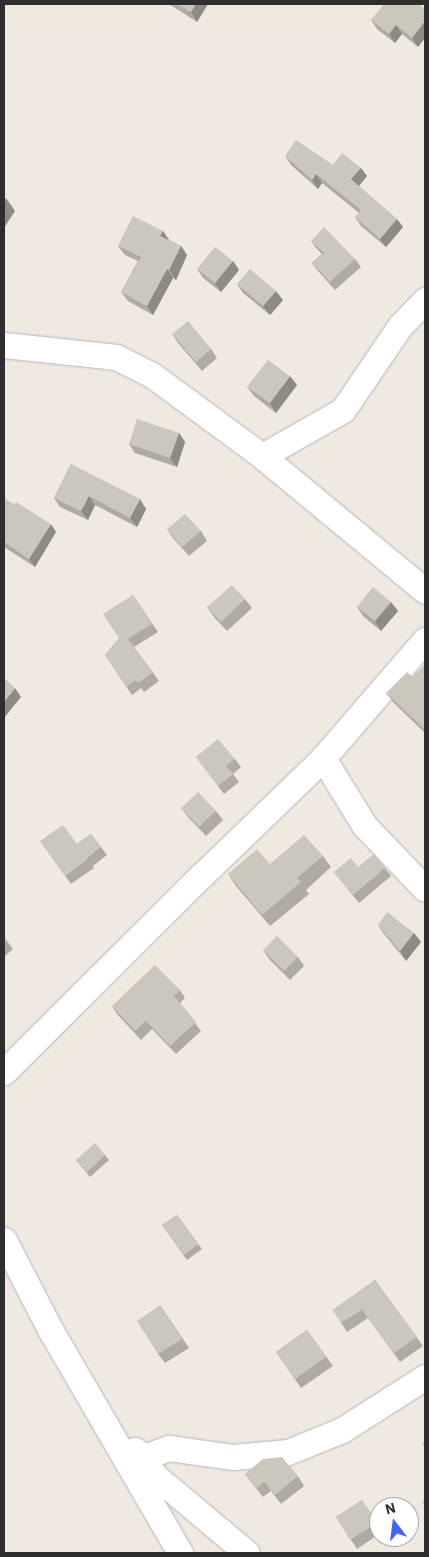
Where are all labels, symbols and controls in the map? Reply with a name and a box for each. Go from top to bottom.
north arrow [369,1497,419,1547]
text: N [383,1498,398,1518]

